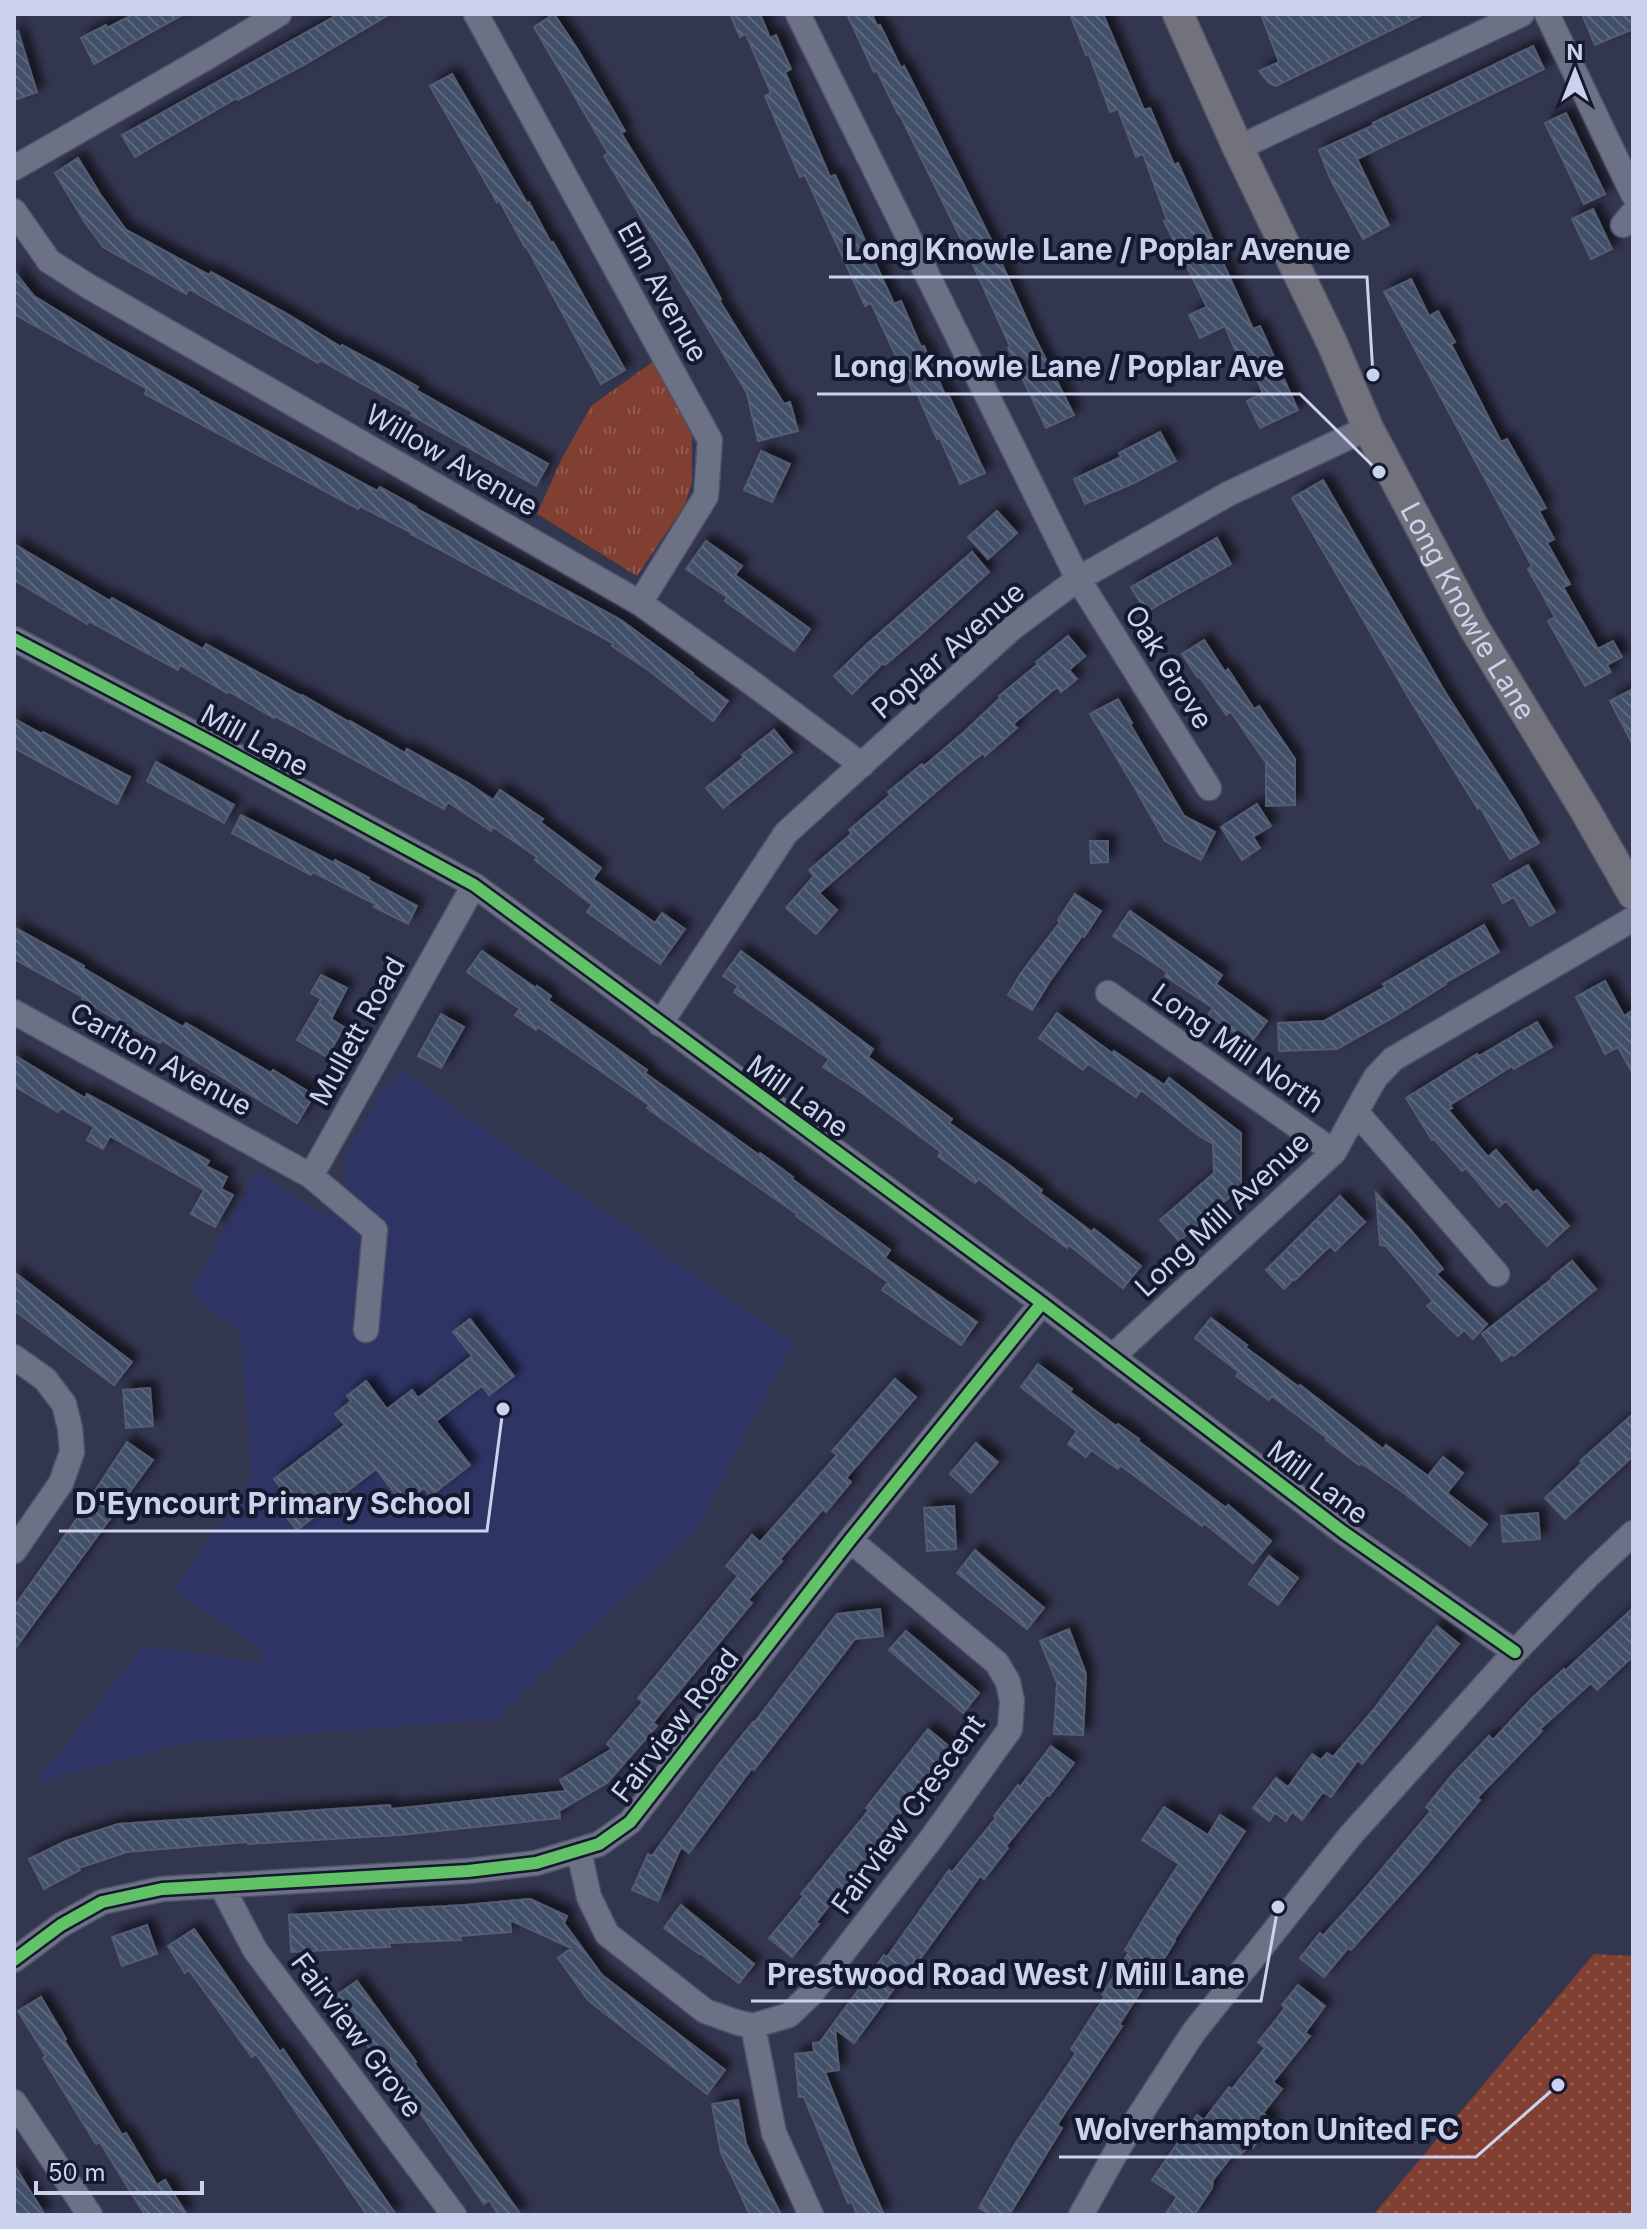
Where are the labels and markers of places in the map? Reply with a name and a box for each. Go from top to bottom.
callout: Long Knowle Lane / Poplar Avenue [829,223,1367,277]
callout: Long Knowle Lane / Poplar Ave [817,340,1300,394]
callout: D'Eyncourt Primary School [59,1477,487,1531]
callout: Prestwood Road West / Mill Lane [751,1947,1261,2001]
callout: Wolverhampton United FC [1059,2103,1476,2157]

